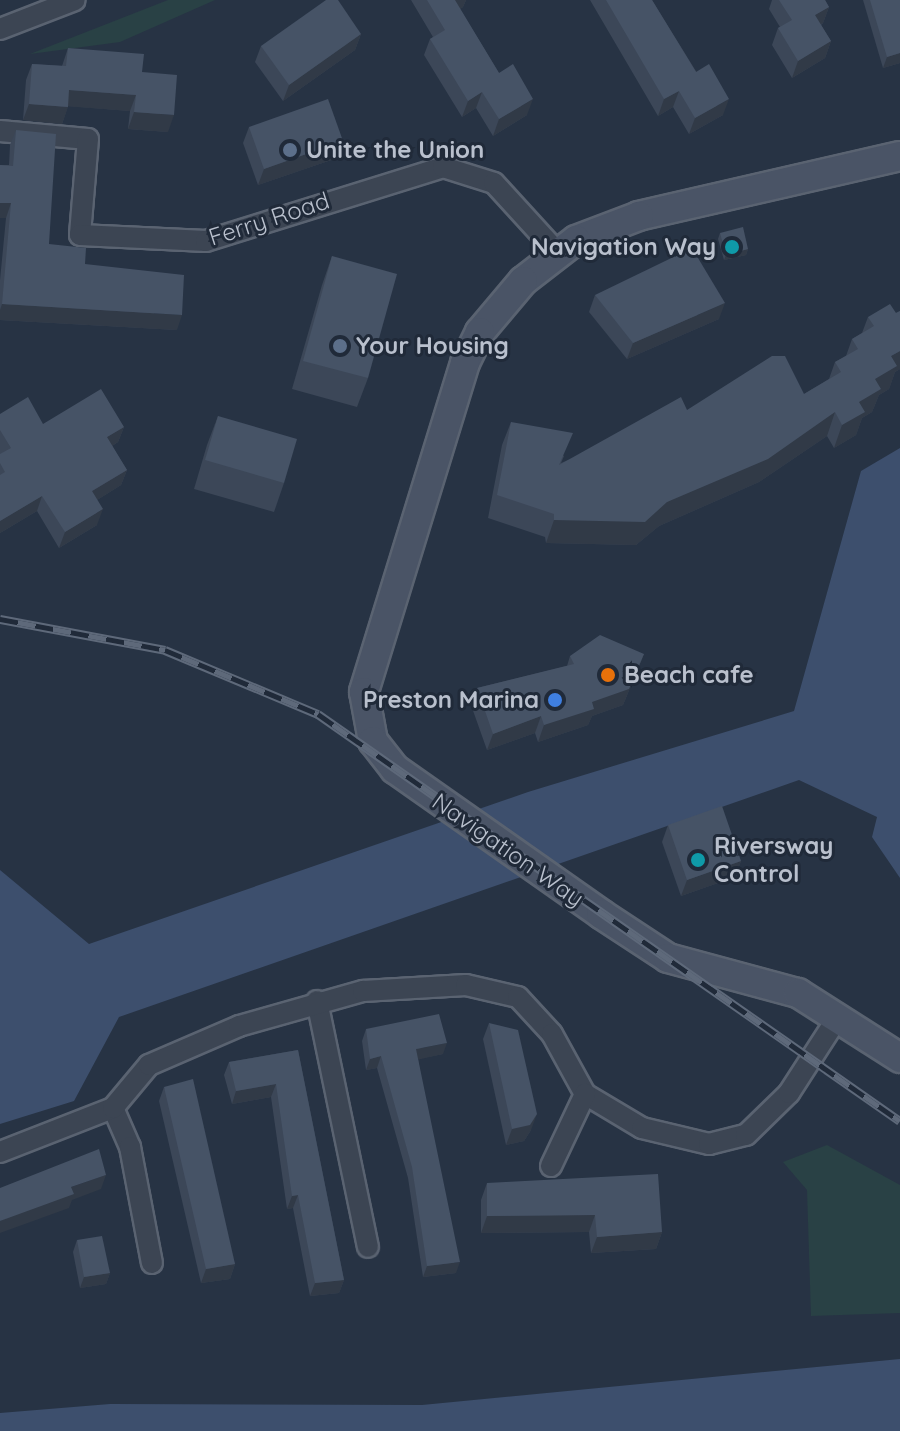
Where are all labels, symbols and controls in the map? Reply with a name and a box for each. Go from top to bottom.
place label: Unite the Union [306,136,484,164]
marker: Unite the Union [281,141,299,159]
street label: Ferry Road [205,186,333,252]
place label: Navigation Way [531,233,716,261]
marker: Navigation Way [723,238,741,256]
place label: Your Housing [356,332,509,360]
marker: Your Housing [331,337,349,355]
place label: Beach cafe [624,661,754,689]
marker: Beach cafe [599,666,617,684]
place label: Preston Marina [363,686,539,714]
marker: Preston Marina [546,691,564,709]
street label: Navigation Way [427,787,589,913]
place label: Riversway Control [714,832,833,888]
marker: Riversway Control [689,851,707,869]

